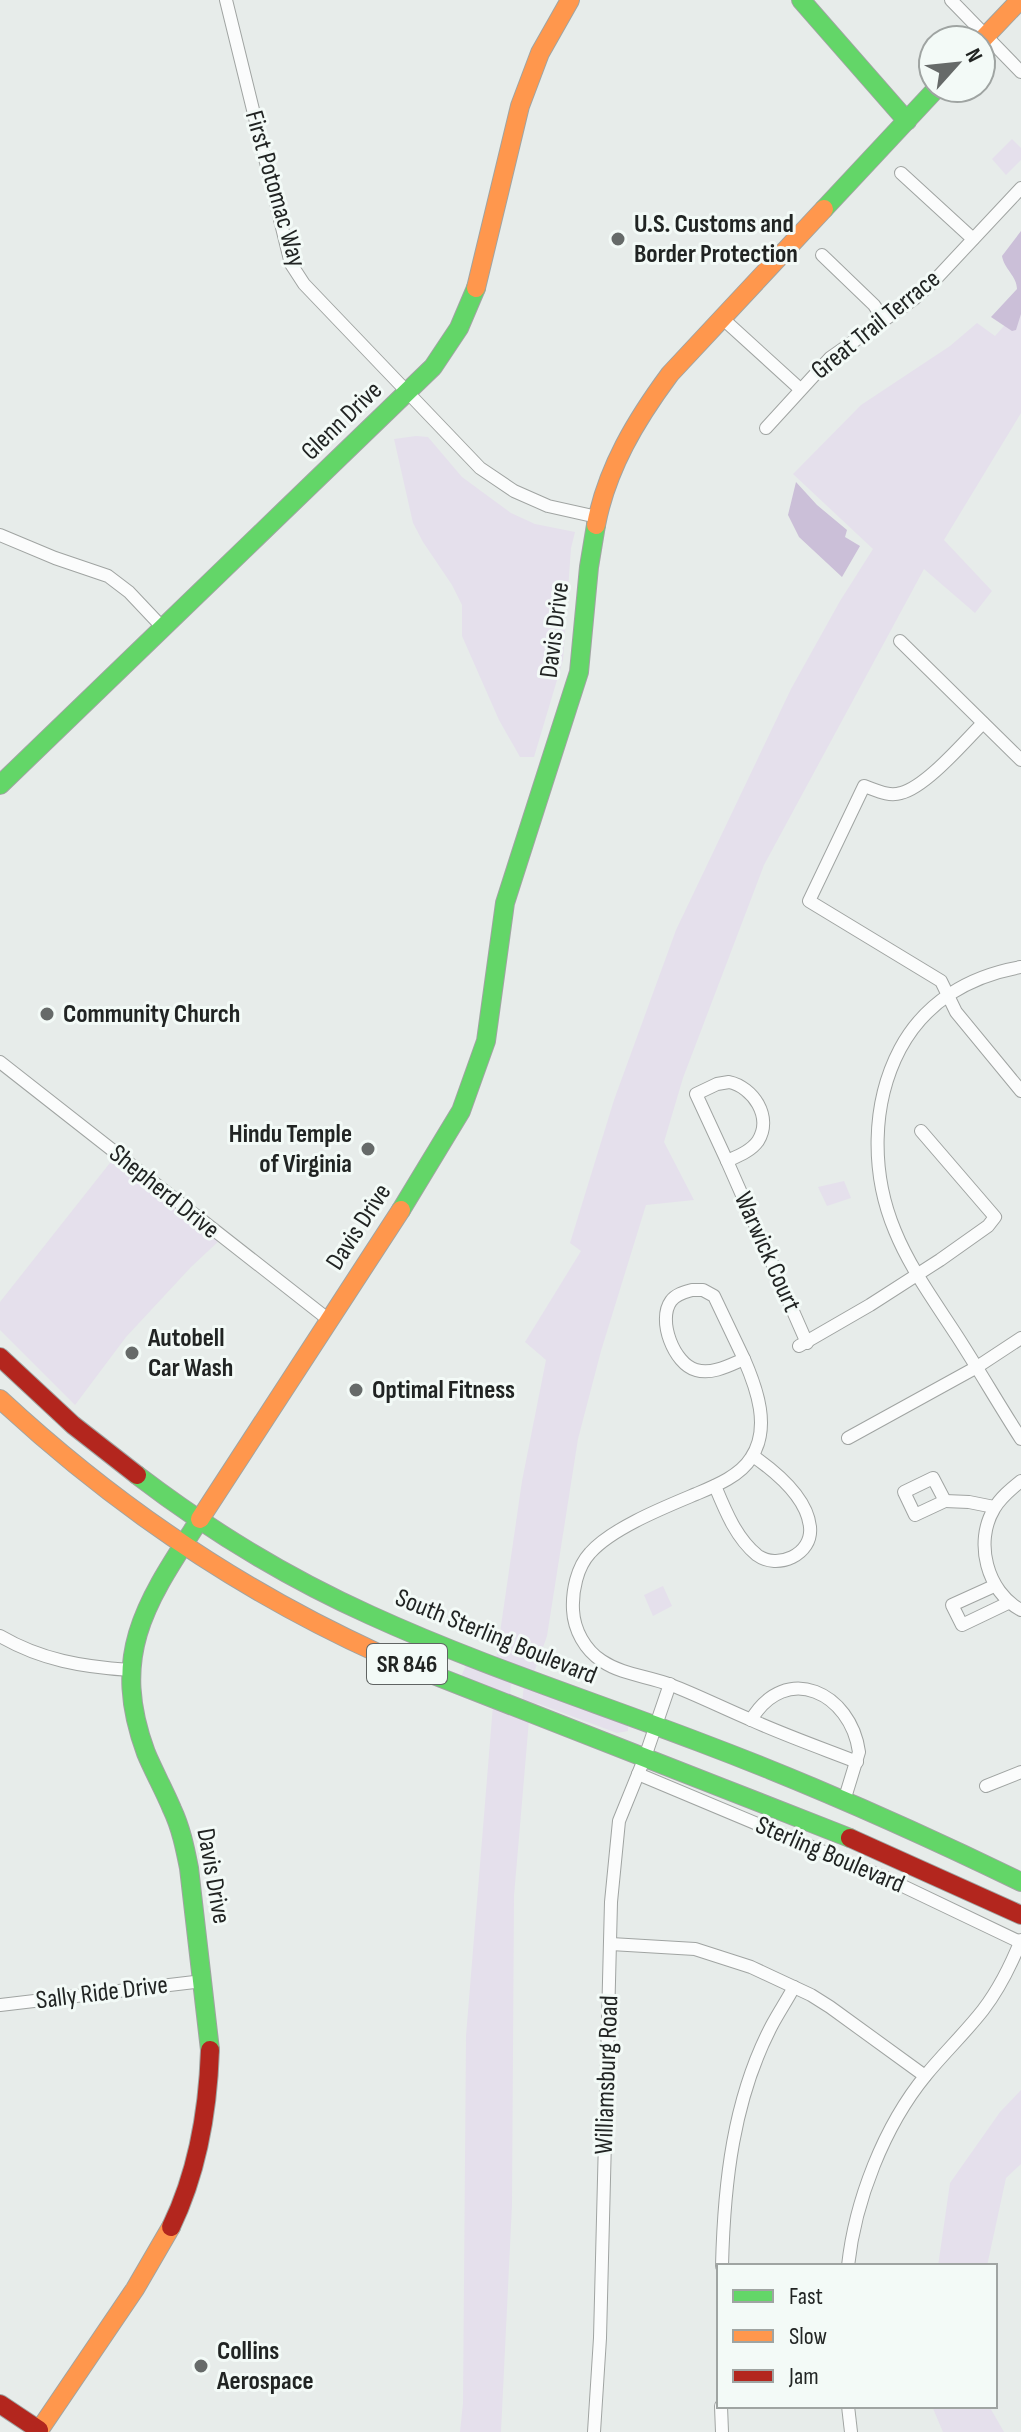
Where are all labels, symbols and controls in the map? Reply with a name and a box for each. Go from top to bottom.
north arrow [917,24,997,104]
text: N [959,44,988,67]
street label: First Potomac Way [238,107,312,271]
place label: U.S. Customs and Border Protection [634,209,798,270]
marker: U.S. Customs and Border Protection [609,230,627,248]
street label: Great Trail Terrace [805,264,947,386]
street label: Glenn Drive [295,375,389,467]
street label: Davis Drive [534,580,576,680]
place label: Community Church [63,999,240,1030]
marker: Community Church [38,1005,56,1023]
place label: Hindu Temple of Virginia [229,1119,352,1180]
street label: Shepherd Drive [103,1138,225,1246]
marker: Hindu Temple of Virginia [359,1140,377,1158]
street label: Davis Drive [320,1178,398,1276]
street label: Warwick Court [727,1187,807,1317]
place label: Autobell Car Wash [147,1323,233,1384]
marker: Autobell Car Wash [123,1344,141,1362]
place label: Optimal Fitness [372,1375,515,1406]
marker: Optimal Fitness [347,1381,365,1399]
street label: South Sterling Boulevard [391,1582,601,1692]
road number: SR 846 [367,1644,447,1684]
street label: Sterling Boulevard [751,1810,909,1900]
street label: Davis Drive [189,1826,237,1926]
street label: Sally Ride Drive [34,1970,170,2016]
street label: Williamsburg Road [589,1995,625,2155]
legend [717,2264,997,2408]
text: Fast [789,2282,823,2311]
text: Slow [789,2322,827,2351]
place label: Collins Aerospace [216,2336,314,2397]
marker: Collins Aerospace [192,2357,210,2375]
text: Jam [788,2362,819,2391]

